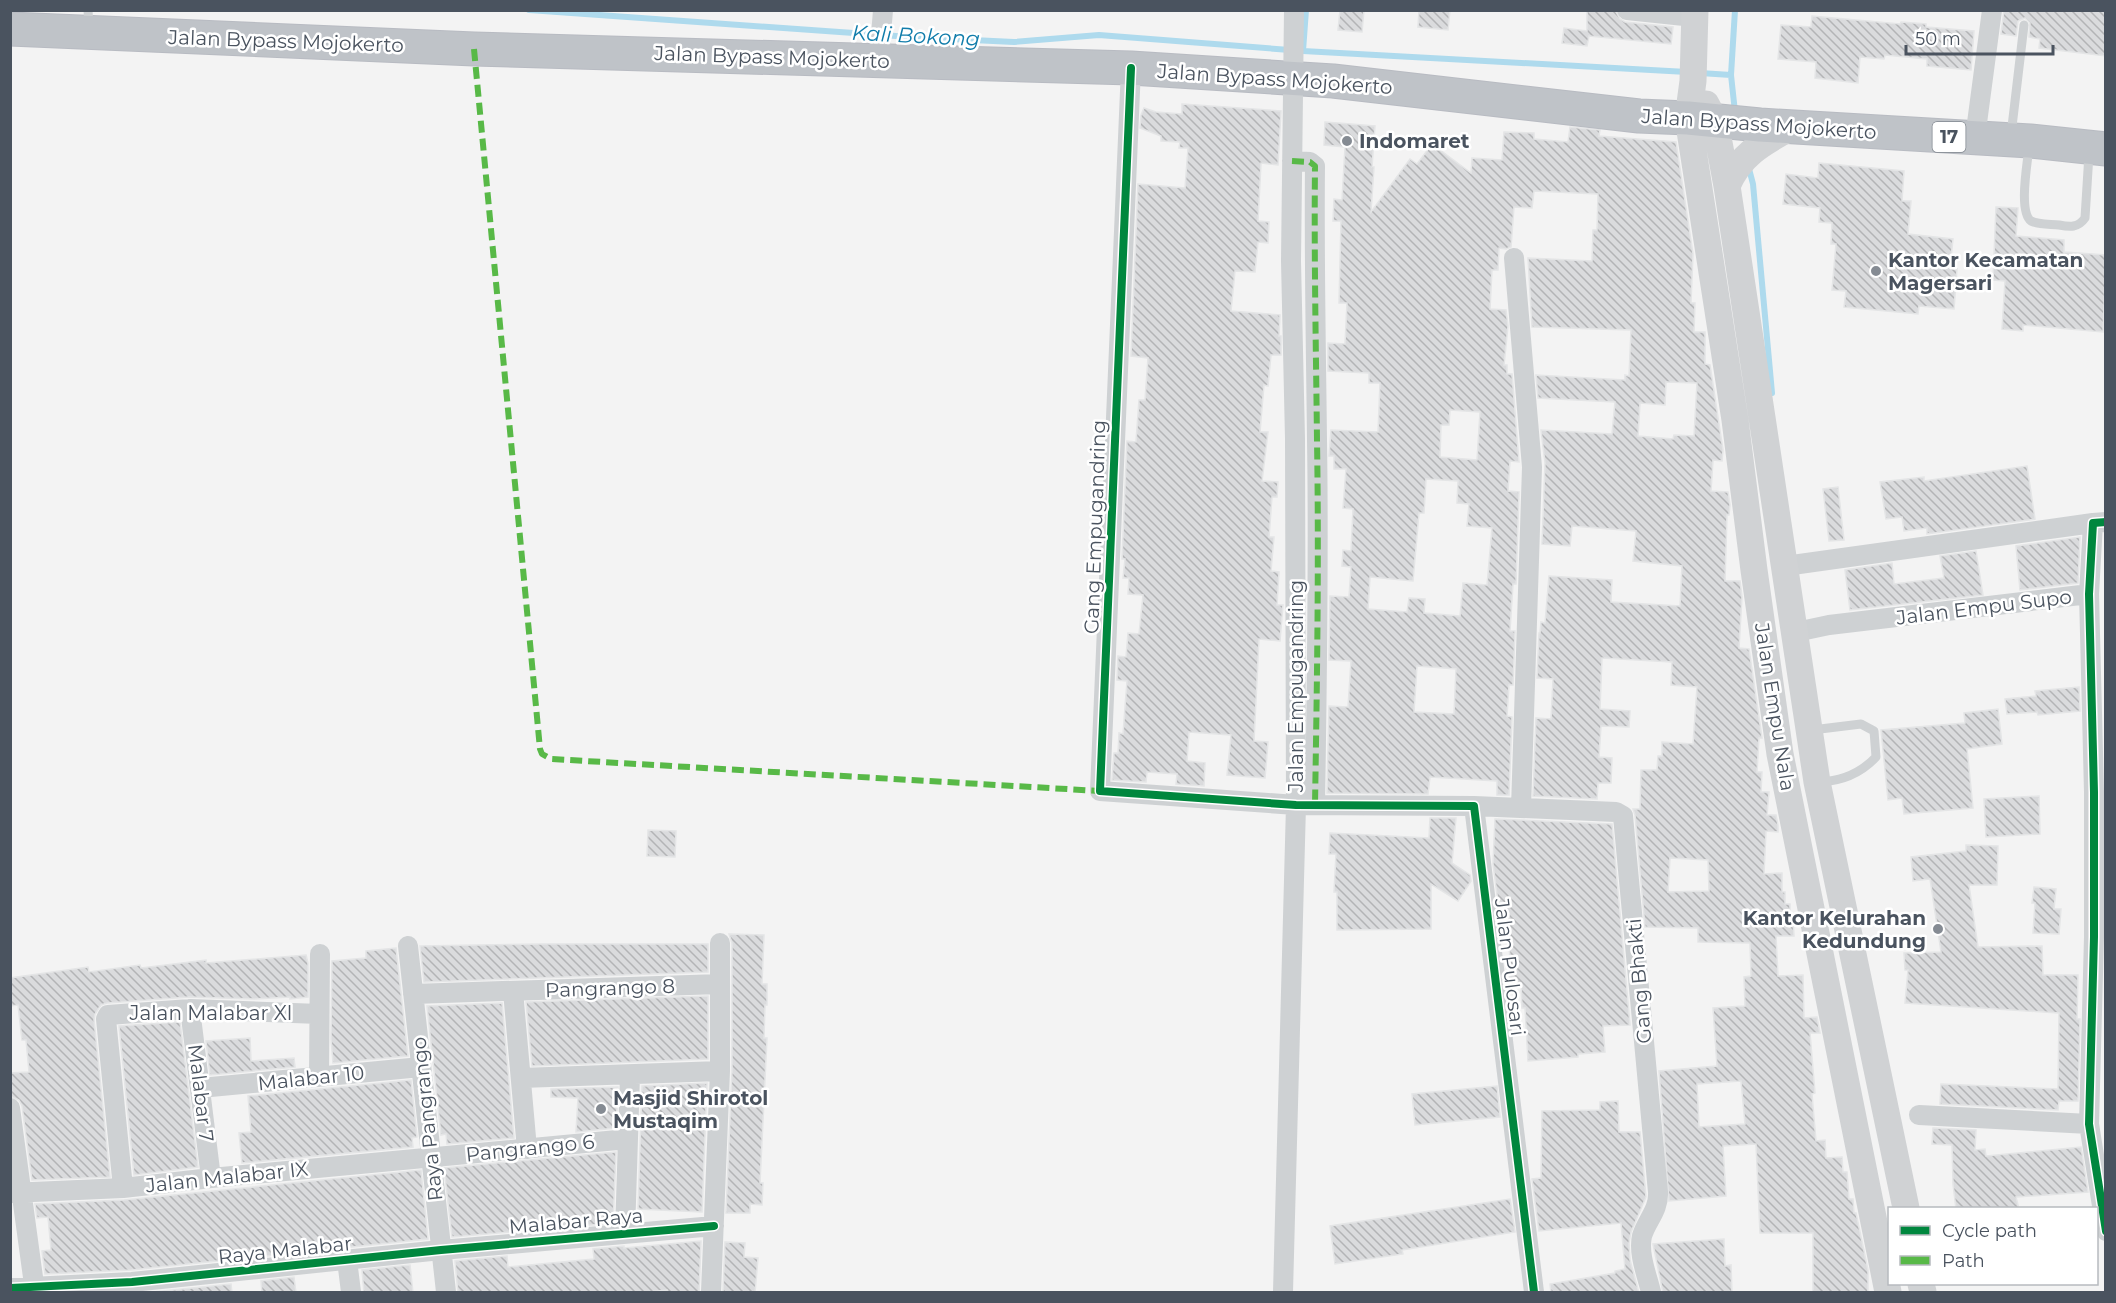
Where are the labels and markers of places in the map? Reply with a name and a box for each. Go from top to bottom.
place label: Indomaret [1359,129,1470,153]
marker: Indomaret [1340,134,1354,148]
place label: Kantor Kecamatan Magersari [1888,248,2083,295]
marker: Kantor Kecamatan Magersari [1869,264,1883,278]
place label: Kantor Kelurahan Kedundung [1743,906,1926,953]
marker: Kantor Kelurahan Kedundung [1931,922,1945,936]
place label: Masjid Shirotol Mustaqim [613,1086,768,1133]
marker: Masjid Shirotol Mustaqim [594,1102,608,1116]

